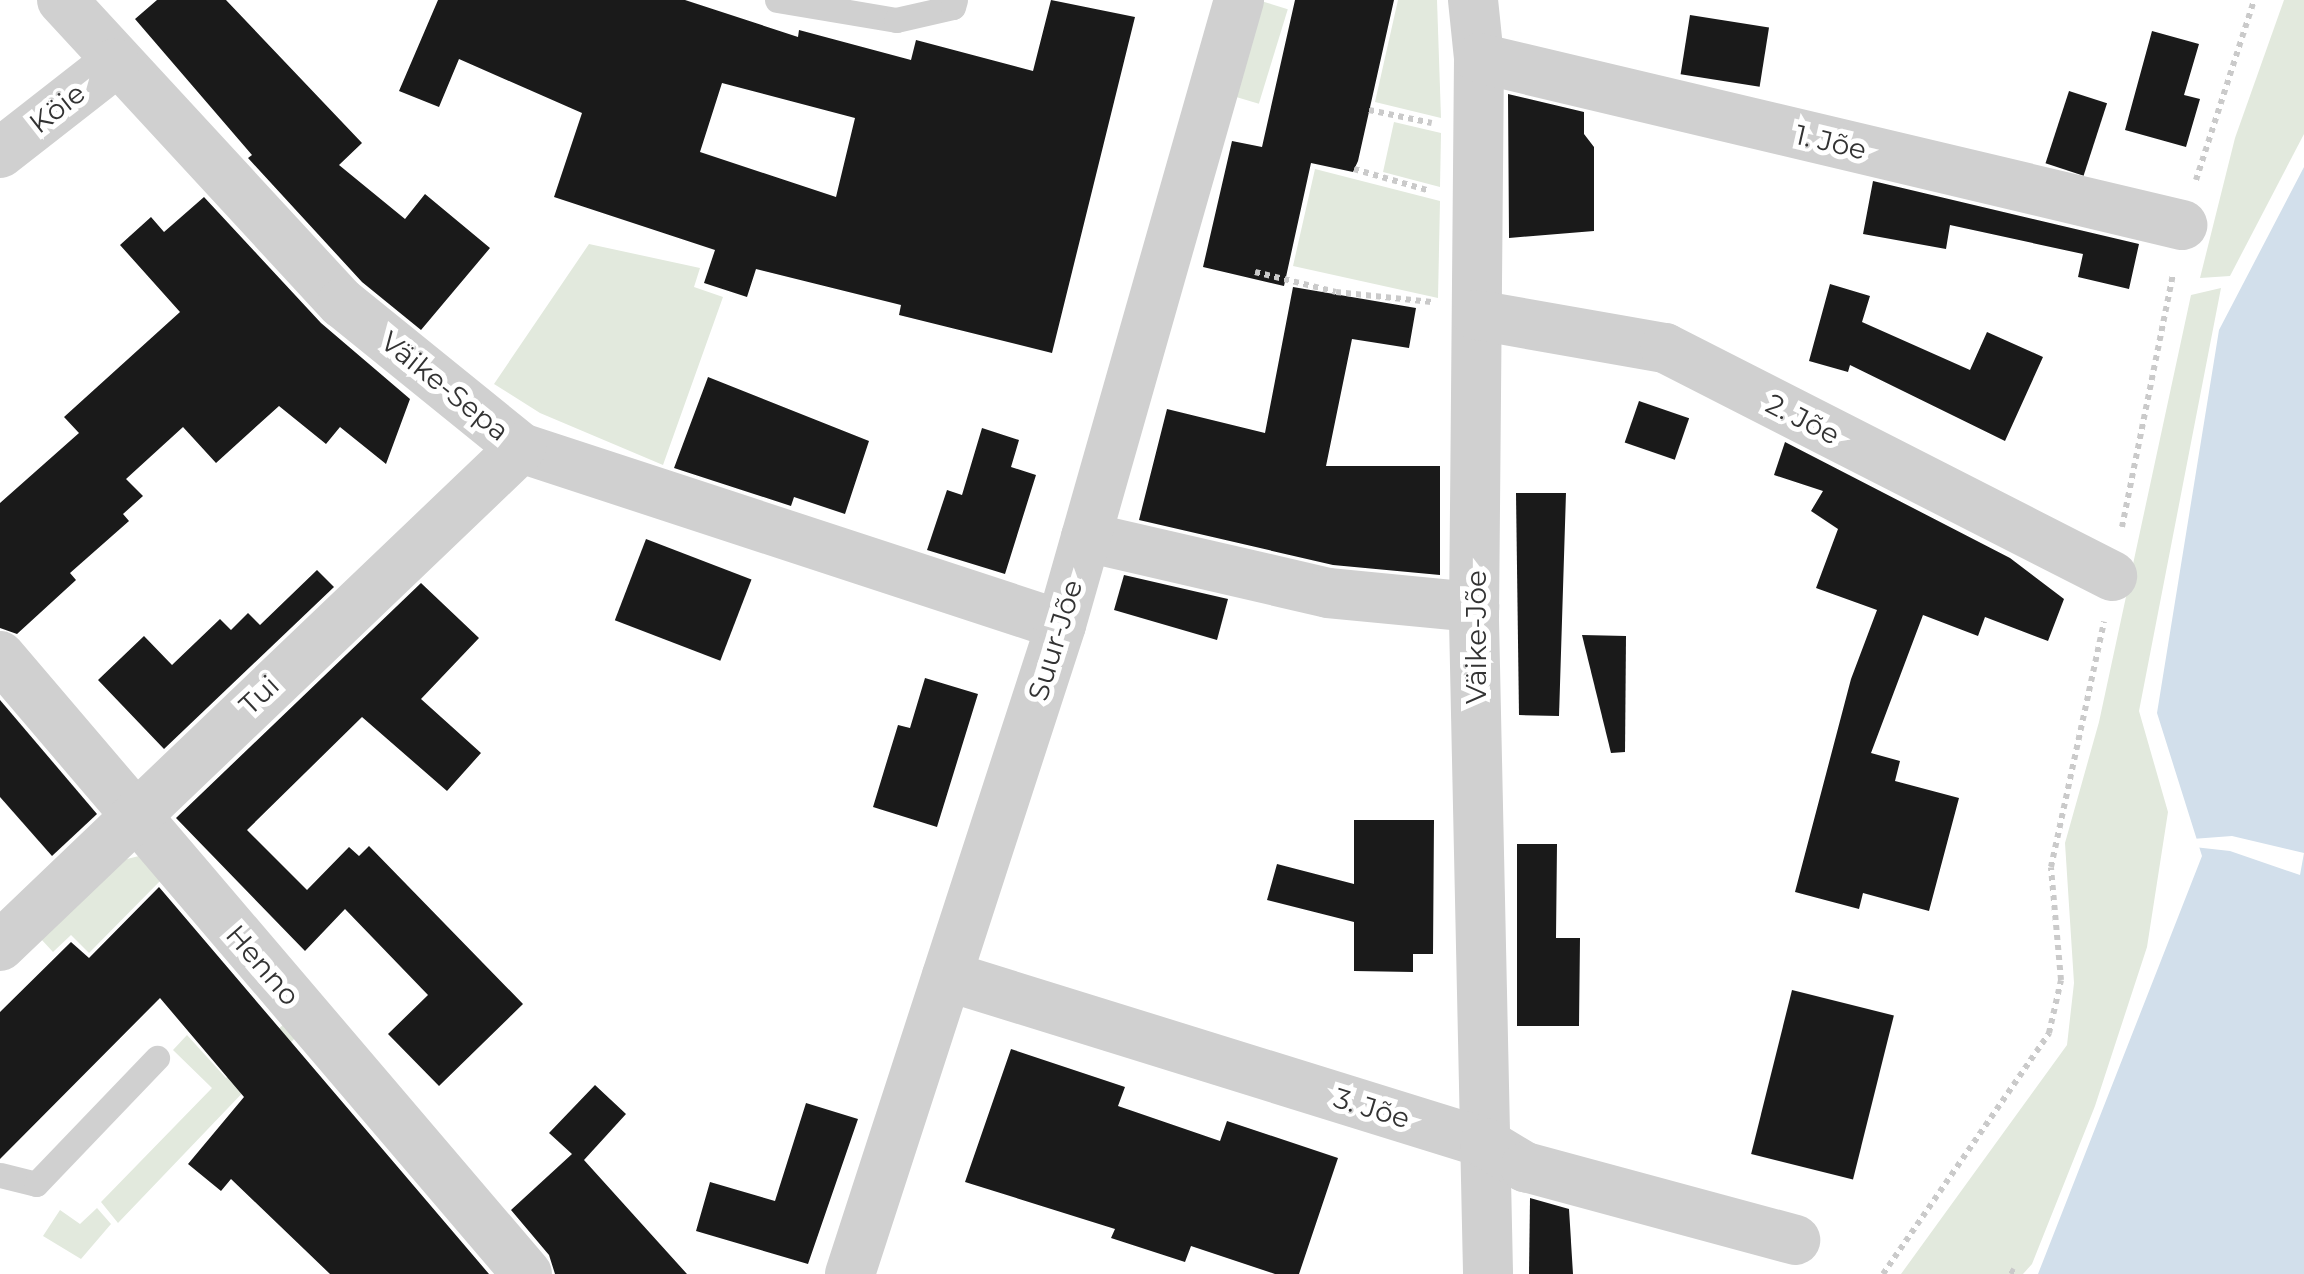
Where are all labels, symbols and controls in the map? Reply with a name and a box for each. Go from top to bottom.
street label: Köie [23,76,91,140]
street label: 1. Jõe [1792,118,1870,166]
street label: Väike-Sepa [374,324,516,448]
street label: 2. Jõe [1761,386,1845,452]
street label: Väike-Jõe [1459,570,1493,704]
street label: Suur-Jõe [1021,576,1089,704]
street label: Tui [232,668,286,722]
street label: Henno [219,918,307,1012]
street label: 3. Jõe [1330,1081,1414,1135]

